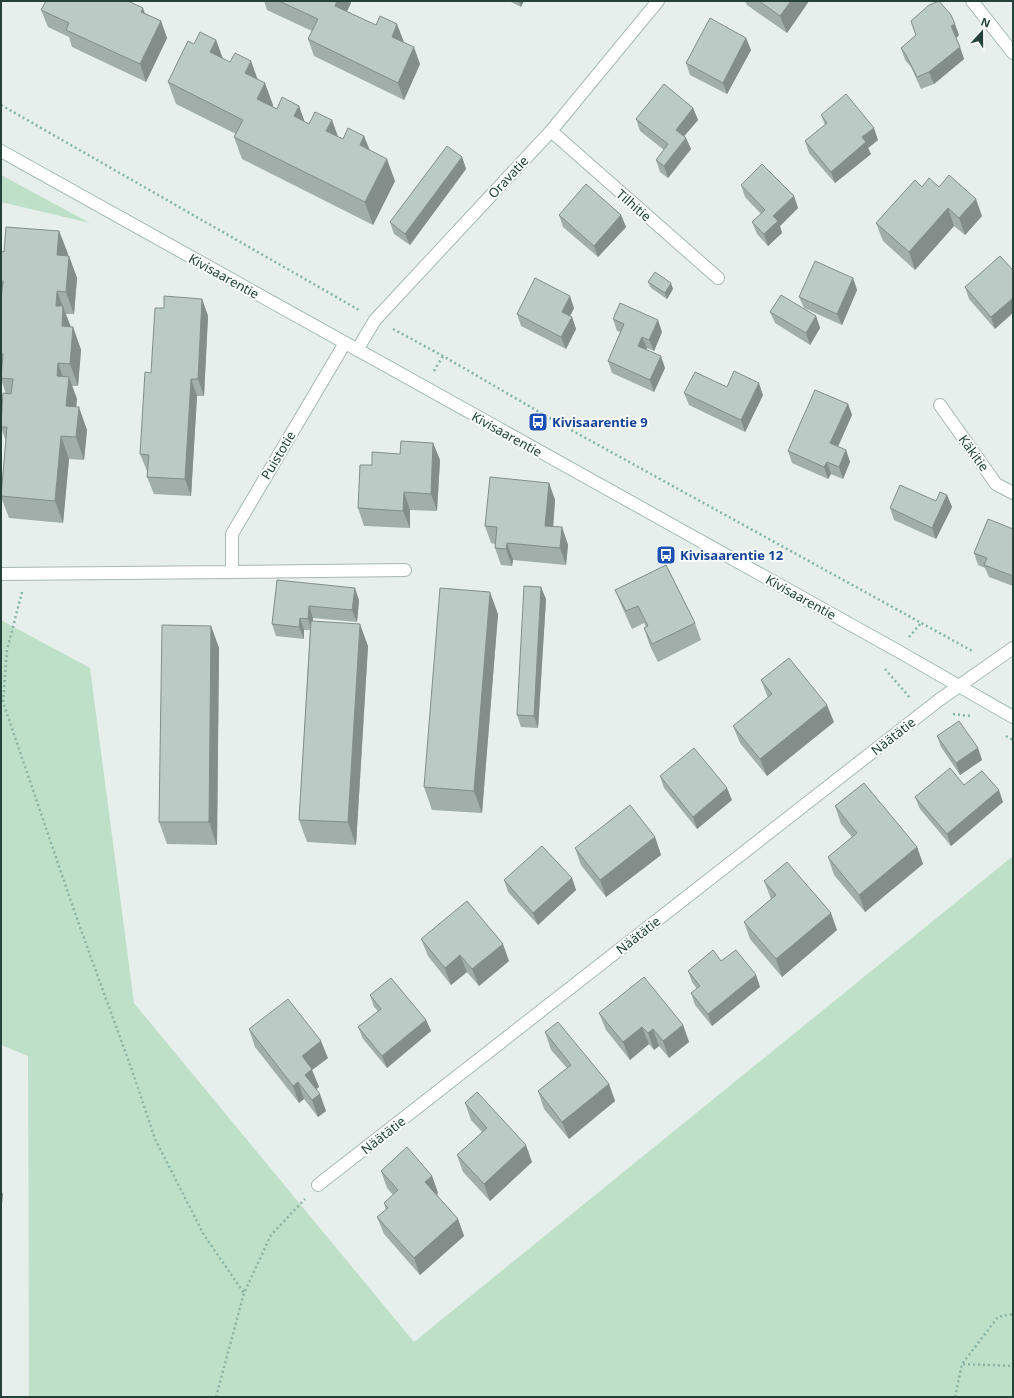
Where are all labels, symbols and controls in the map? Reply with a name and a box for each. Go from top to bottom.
north arrow [962,12,1002,52]
text: N [979,14,993,31]
street label: Oravatie [484,152,532,202]
street label: Tilhitie [613,185,655,225]
street label: Kivisaarentie [186,249,262,303]
street label: Kivisaarentie [469,407,545,461]
bus stop icon: Kivisaarentie 9 [527,411,549,433]
place label: Kivisaarentie 9 [552,413,648,431]
street label: Puistotie [257,427,299,483]
street label: Käkitie [955,431,993,475]
bus stop icon: Kivisaarentie 12 [655,544,677,566]
place label: Kivisaarentie 12 [680,546,783,564]
street label: Kivisaarentie [763,570,839,624]
street label: Näätätie [867,713,919,759]
street label: Näätätie [612,912,664,958]
street label: Näätätie [357,1112,409,1158]

